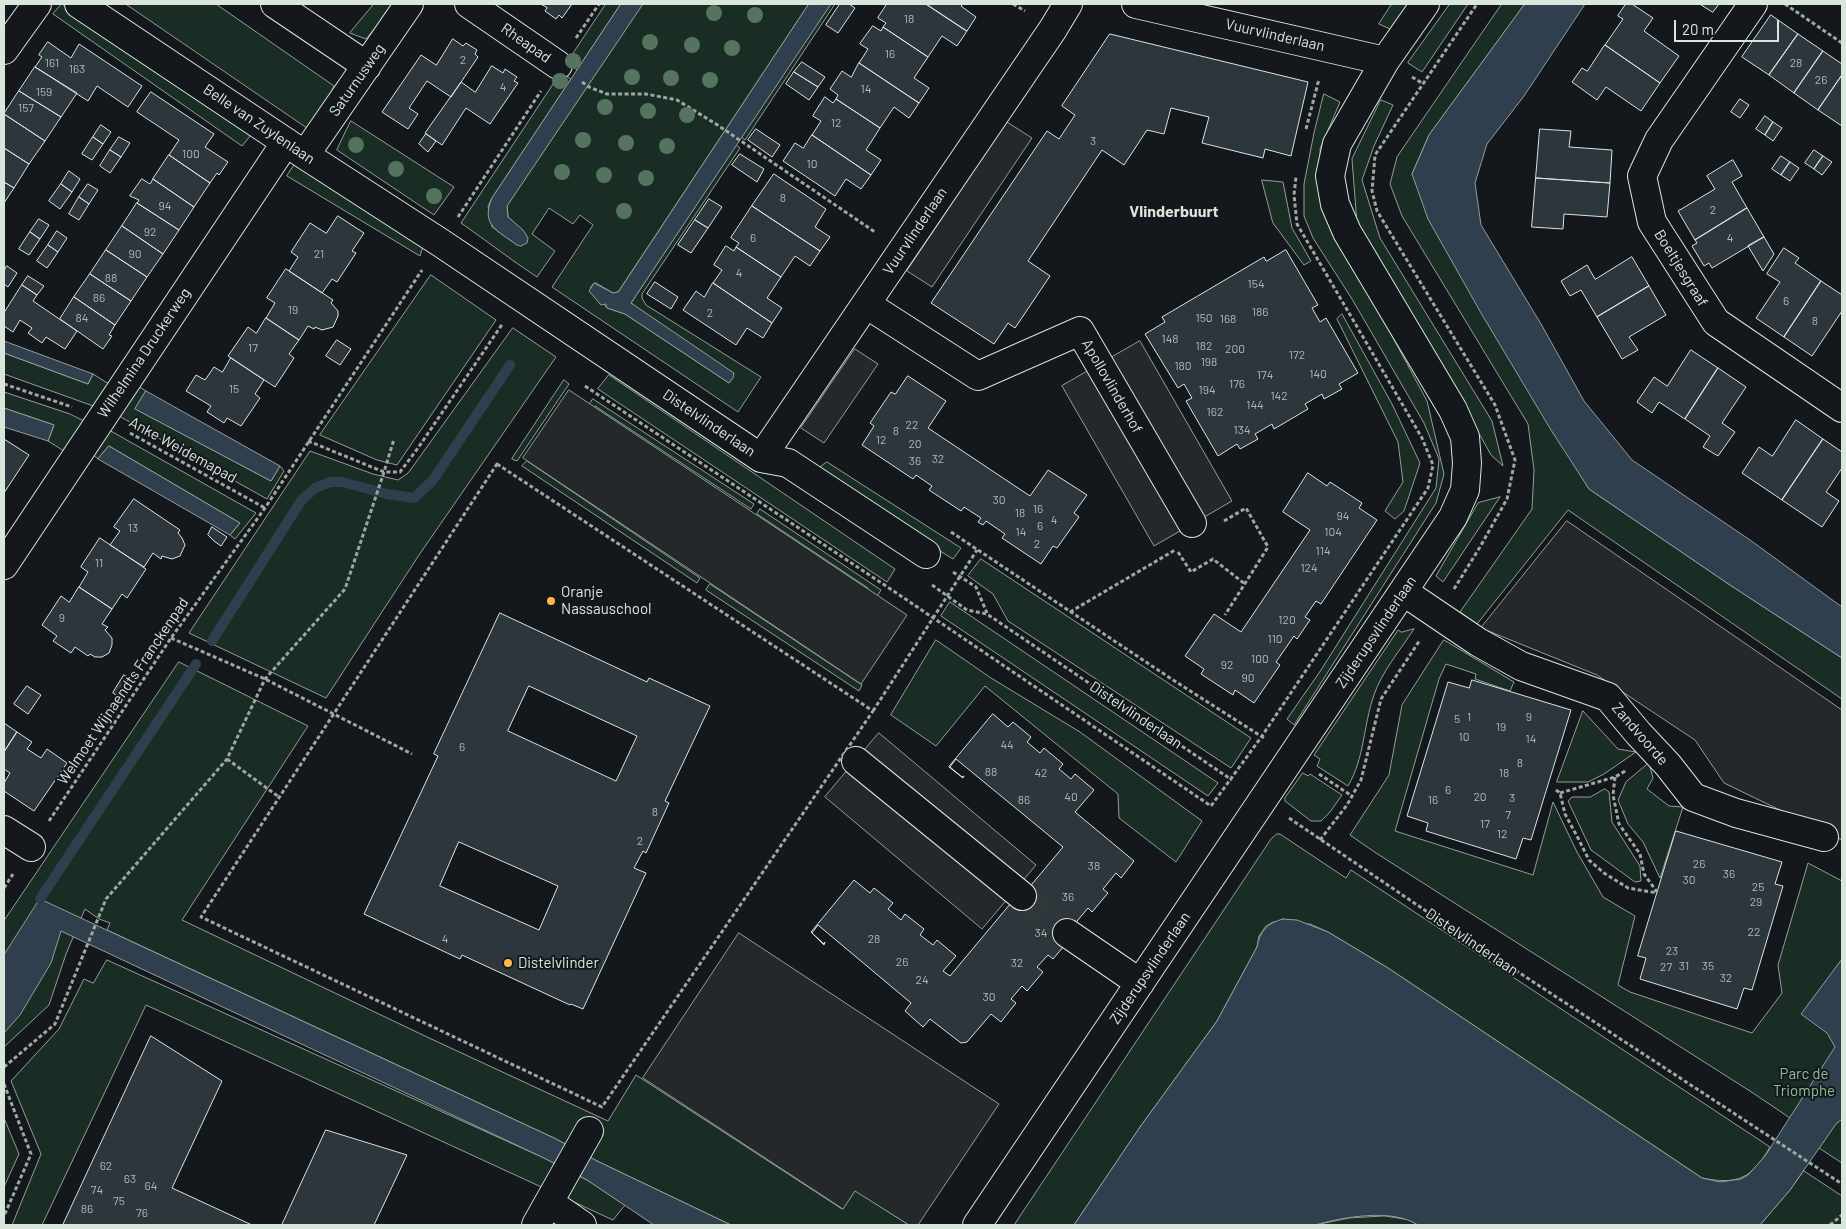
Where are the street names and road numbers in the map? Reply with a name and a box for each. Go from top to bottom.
street label: Vuurvlinderlaan [1223,15,1327,55]
street label: Rheapad [498,19,554,67]
street label: Saturnusweg [325,40,389,120]
street label: Belle van Zuylenlaan [200,80,318,168]
street label: Vuurvlinderlaan [879,184,951,278]
street label: Boeltjesgraaf [1650,226,1712,310]
street label: Wilhelmina Druckerweg [94,284,194,422]
street label: Apollovlinderhof [1078,336,1146,436]
street label: Distelvlinderlaan [659,385,759,461]
street label: Anke Weidemapad [126,413,240,487]
street label: Zijderupsvlinderlaan [1332,573,1420,691]
street label: Welmoet Wijnaendts Franckenpad [54,594,192,788]
street label: Distelvlinderlaan [1086,677,1186,753]
street label: Zandvoorde [1608,699,1672,769]
street label: Distelvlinderlaan [1422,904,1522,980]
street label: Zijderupsvlinderlaan [1106,909,1194,1027]

